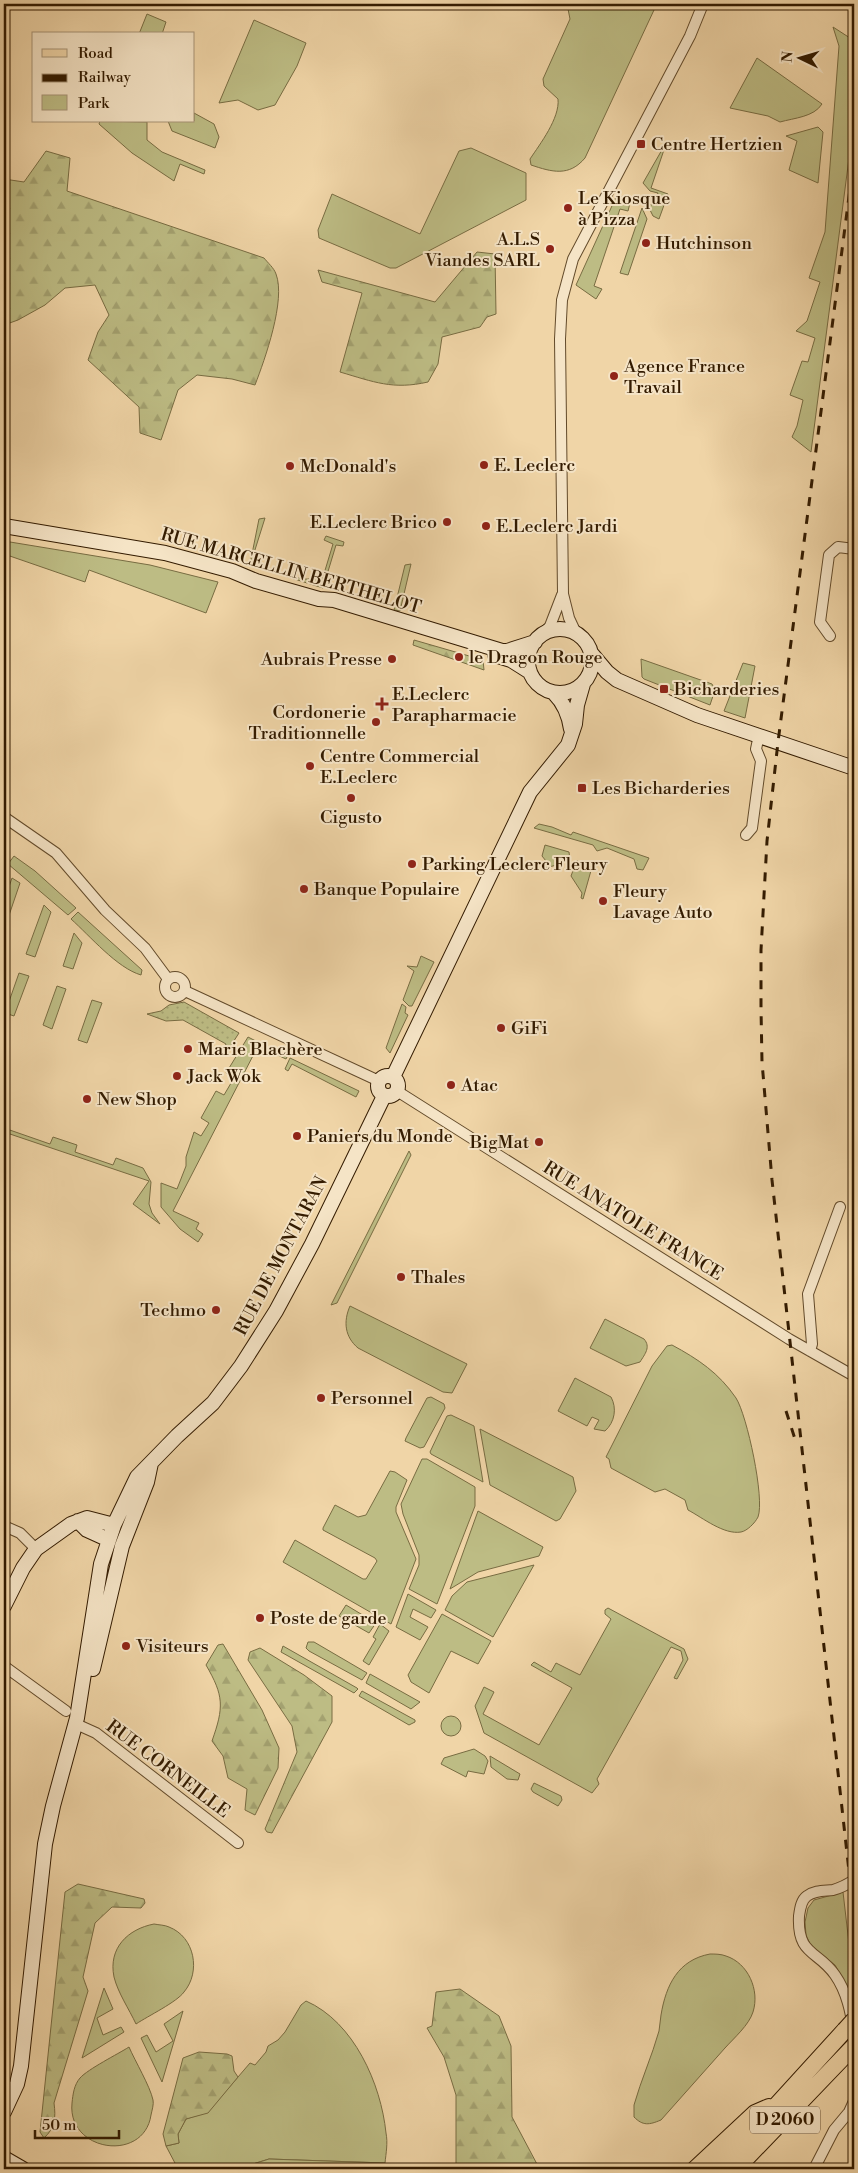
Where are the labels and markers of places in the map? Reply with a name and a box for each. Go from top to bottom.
place label: Centre Hertzien [651,133,783,156]
marker: Centre Hertzien [635,138,647,150]
place label: Le Kiosque à Pizza [578,187,670,231]
marker: Le Kiosque à Pizza [562,202,574,214]
place label: A.L.S Viandes SARL [424,228,540,272]
place label: Hutchinson [656,232,752,255]
marker: Hutchinson [640,237,652,249]
marker: A.L.S Viandes SARL [544,243,556,255]
place label: Agence France Travail [623,355,745,399]
marker: Agence France Travail [608,370,620,382]
place label: E. Leclerc [494,454,575,477]
place label: McDonald's [300,455,397,478]
marker: E. Leclerc [478,459,490,471]
marker: McDonald's [284,460,296,472]
place label: E.Leclerc Brico [310,511,437,534]
place label: E.Leclerc Jardi [496,515,618,538]
marker: E.Leclerc Brico [441,516,453,528]
marker: E.Leclerc Jardi [480,520,492,532]
place label: le Dragon Rouge [469,646,603,669]
place label: Aubrais Presse [260,648,382,671]
marker: le Dragon Rouge [453,651,465,663]
marker: Aubrais Presse [386,653,398,665]
place label: Bicharderies [673,678,779,701]
place label: E.Leclerc Parapharmacie [392,683,517,727]
marker: Bicharderies [658,683,670,695]
marker: E.Leclerc Parapharmacie [376,698,388,710]
place label: Cordonerie Traditionnelle [249,701,366,745]
marker: Cordonerie Traditionnelle [370,716,382,728]
place label: Centre Commercial E.Leclerc [320,745,480,789]
marker: Centre Commercial E.Leclerc [304,760,316,772]
place label: Les Bicharderies [592,777,730,800]
marker: Les Bicharderies [576,782,588,794]
marker: Cigusto [345,792,357,804]
place label: Cigusto [320,806,382,829]
place label: Parking Leclerc Fleury [422,853,608,876]
marker: Parking Leclerc Fleury [406,858,418,870]
place label: Banque Populaire [313,878,460,901]
place label: Fleury Lavage Auto [613,880,713,924]
marker: Banque Populaire [298,883,310,895]
marker: Fleury Lavage Auto [597,895,609,907]
place label: GiFi [511,1017,548,1040]
marker: GiFi [495,1022,507,1034]
place label: Marie Blachère [198,1038,322,1061]
marker: Marie Blachère [182,1043,194,1055]
place label: Jack Wok [186,1065,262,1088]
marker: Jack Wok [171,1070,183,1082]
place label: Atac [460,1074,498,1097]
marker: Atac [445,1079,457,1091]
place label: New Shop [97,1088,177,1111]
marker: New Shop [81,1093,93,1105]
place label: Paniers du Monde [307,1125,453,1148]
marker: Paniers du Monde [291,1130,303,1142]
place label: BigMat [469,1131,530,1154]
marker: BigMat [533,1136,545,1148]
place label: Thales [411,1266,466,1289]
marker: Thales [395,1271,407,1283]
place label: Techmo [140,1299,206,1322]
marker: Techmo [210,1304,222,1316]
place label: Personnel [331,1387,414,1410]
marker: Personnel [315,1392,327,1404]
place label: Poste de garde [270,1607,387,1630]
marker: Poste de garde [254,1612,266,1624]
place label: Visiteurs [135,1635,209,1658]
marker: Visiteurs [120,1640,132,1652]

